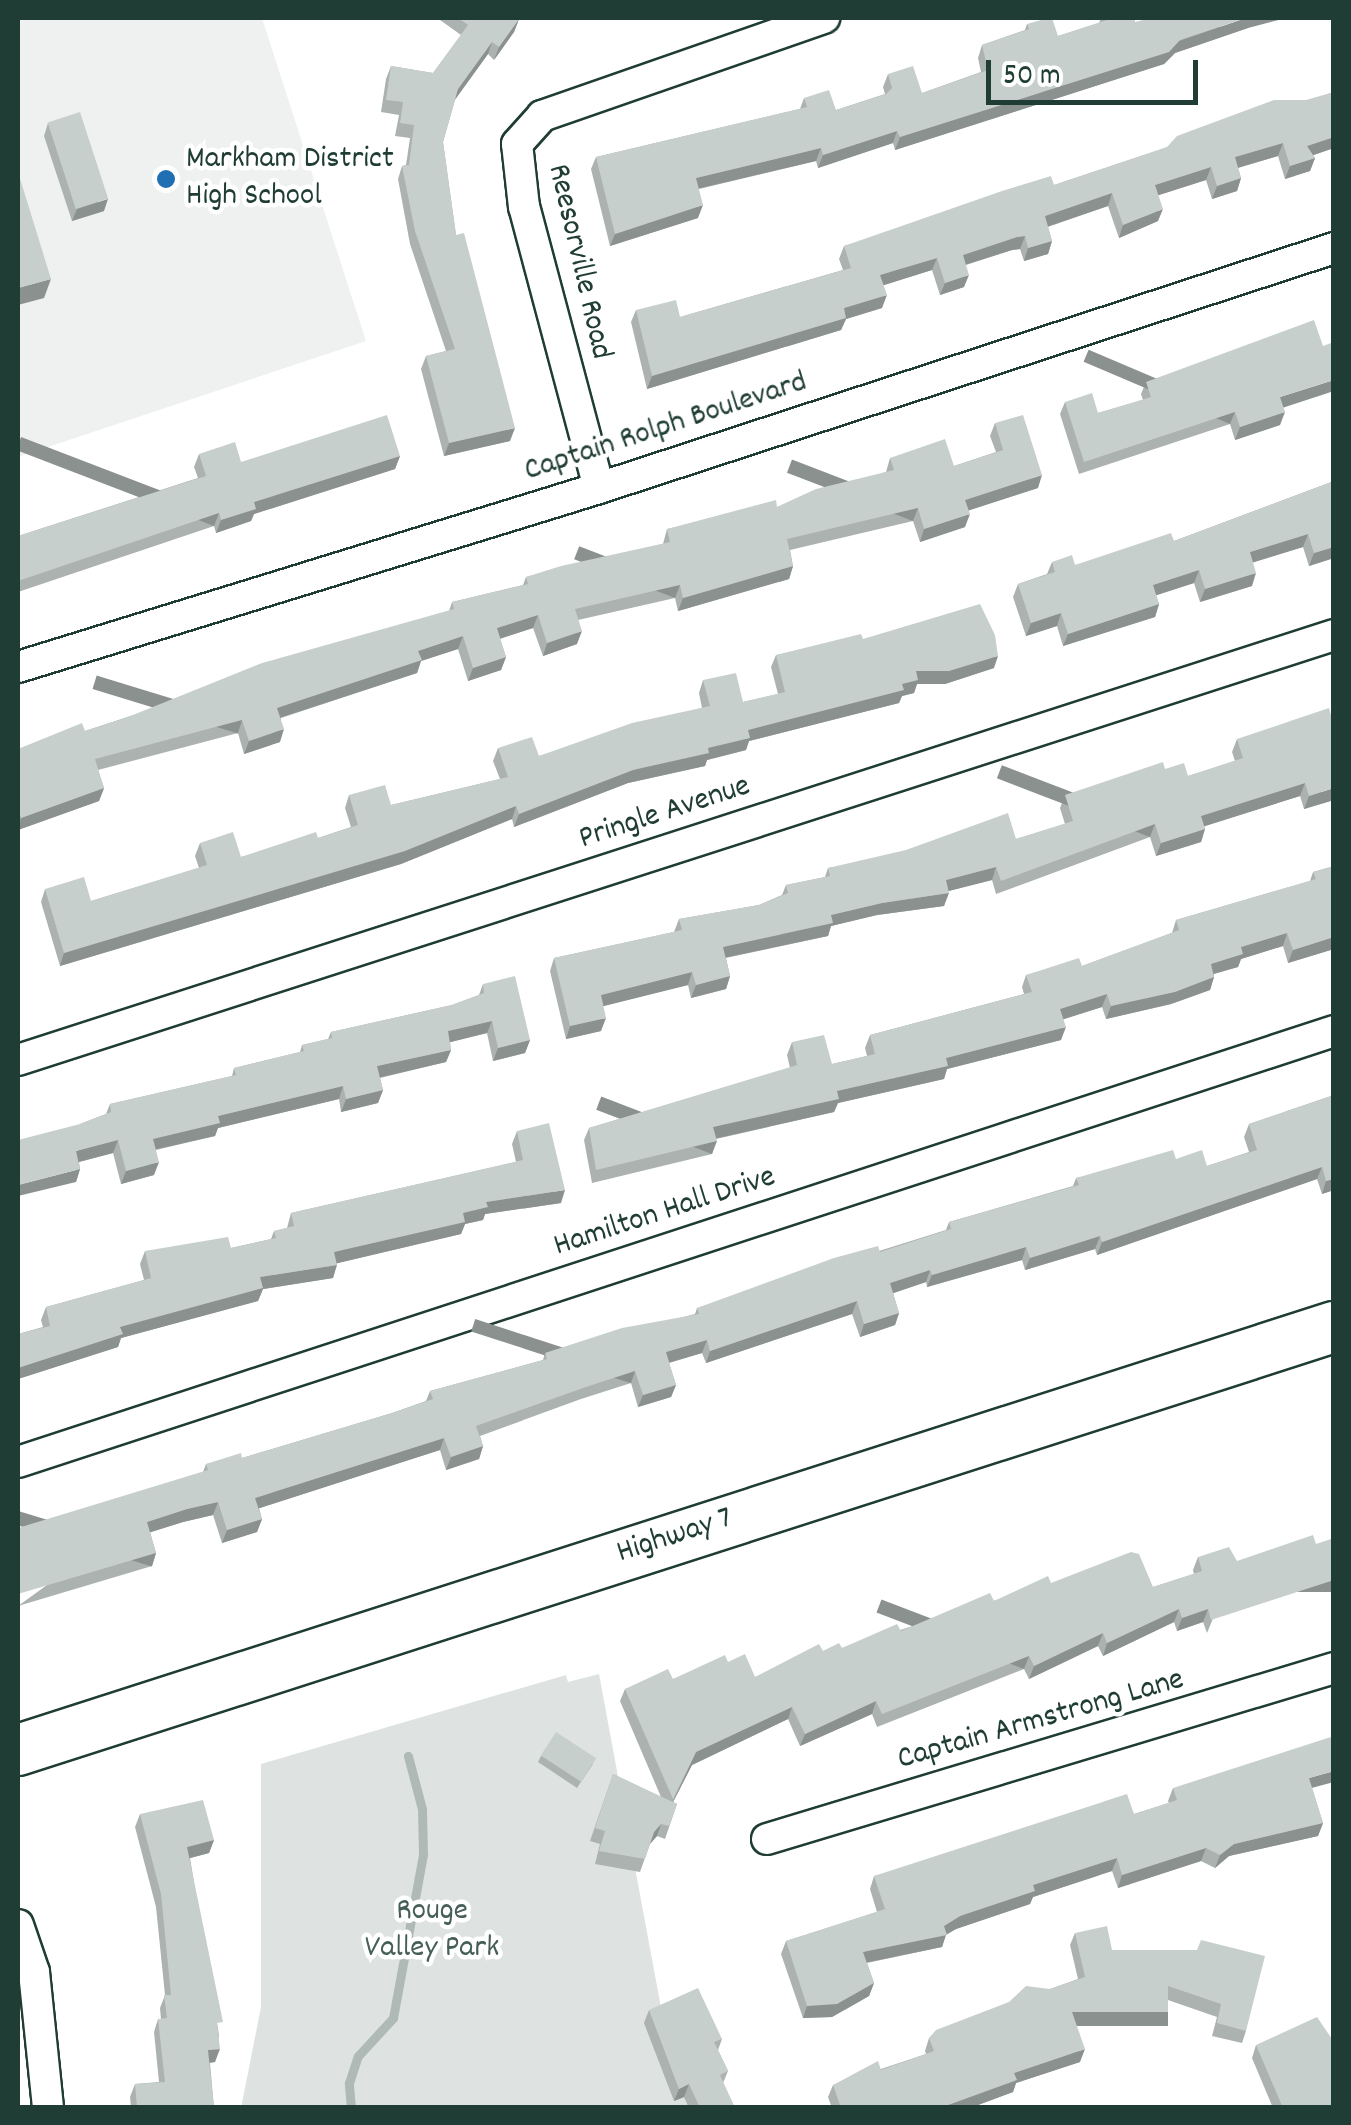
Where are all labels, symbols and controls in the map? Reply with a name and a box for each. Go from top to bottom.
scale bar [991,40,1204,102]
text: 50 m [1003,56,1061,99]
place label: Markham District High School [186,142,394,217]
street label: Reesorville Road [537,161,619,363]
marker: Markham District High School [155,168,177,190]
street label: Captain Rolph Boulevard [520,364,812,492]
street label: Pringle Avenue [575,768,755,860]
street label: Hamilton Hall Drive [549,1159,781,1267]
street label: Highway 7 [612,1500,738,1574]
street label: Captain Armstrong Lane [893,1662,1189,1780]
park label: Rouge Valley Park [365,1894,499,1969]

